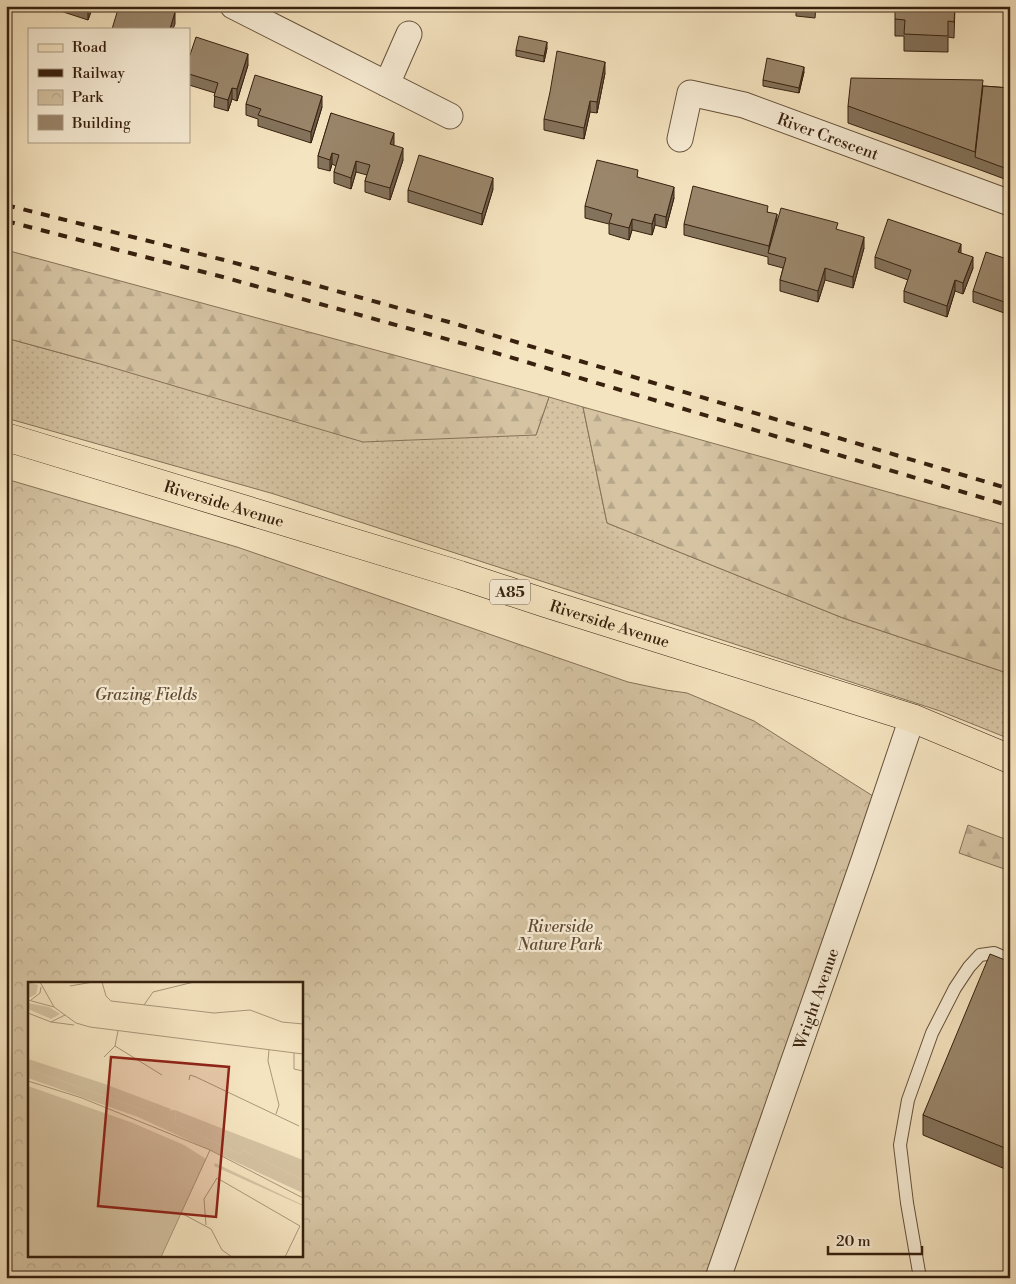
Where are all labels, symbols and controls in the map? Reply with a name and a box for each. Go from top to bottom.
legend [28,28,190,142]
text: Road [72,38,107,57]
text: Railway [72,64,126,83]
text: Park [72,88,104,107]
street label: River Crescent [774,109,882,165]
text: Building [71,114,131,133]
street label: Riverside Avenue [161,477,286,532]
road number: A85 [490,580,530,604]
street label: Riverside Avenue [547,596,672,652]
park label: Grazing Fields [95,685,197,705]
park label: Riverside Nature Park [516,917,603,955]
street label: Wright Avenue [789,946,843,1053]
inset map [28,982,302,1256]
scale bar [828,1224,922,1256]
text: 20 m [836,1232,871,1251]

